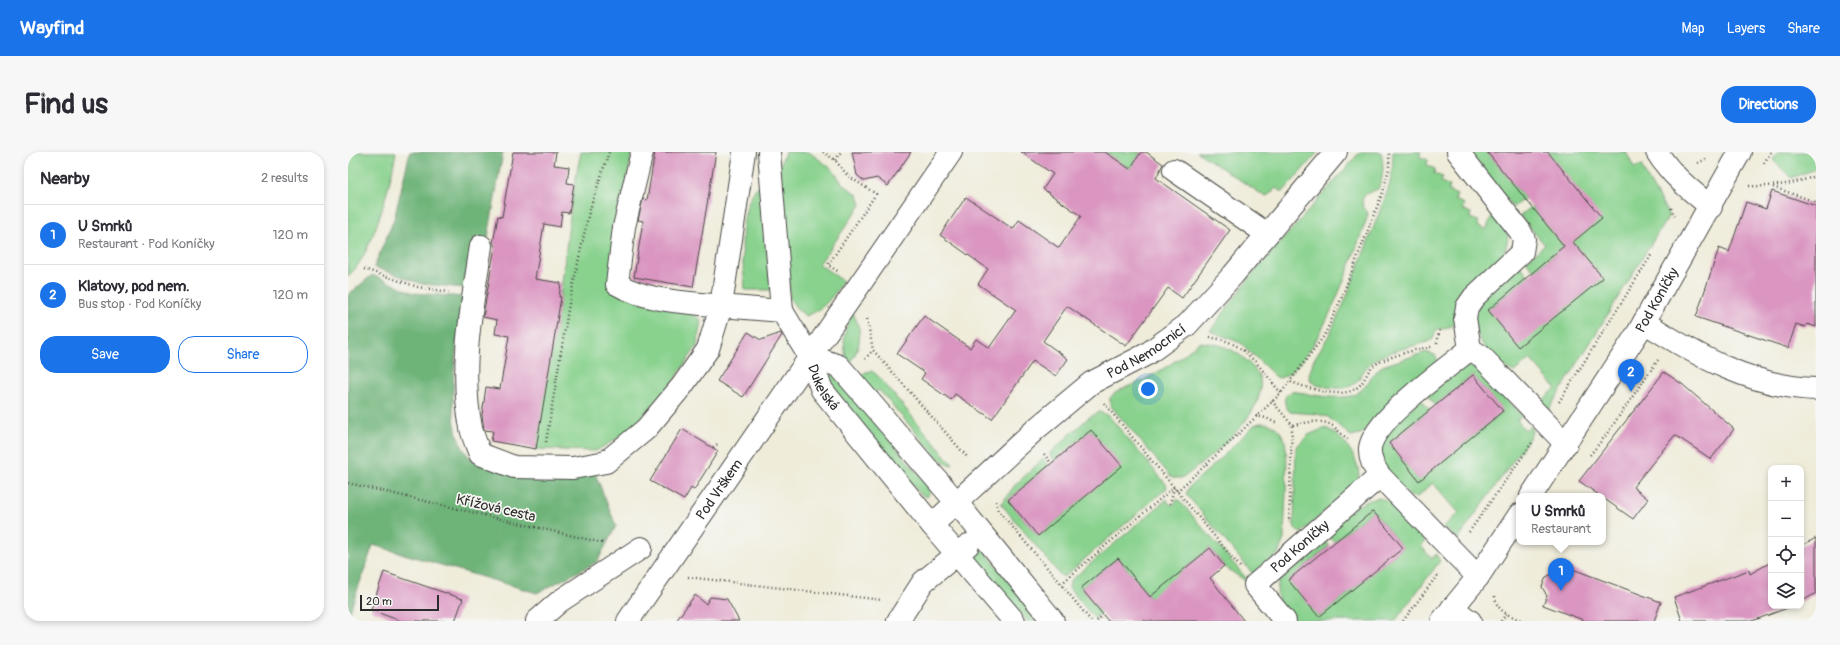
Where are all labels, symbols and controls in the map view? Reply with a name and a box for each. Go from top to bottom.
text: Wayfind [20,16,84,40]
text: Map [1682,20,1705,37]
text: Layers [1727,20,1765,37]
text: Share [1787,20,1820,37]
button: Directions [1721,86,1816,123]
text: Find us [24,87,108,122]
text: Nearby [40,168,89,189]
text: 2 results [261,170,308,186]
text: U Smrků [78,217,133,236]
text: 1 [50,227,56,243]
text: 120 m [272,227,308,243]
text: Restaurant · Pod Koníčky [78,236,215,252]
street label: Pod Koníčky [1631,264,1682,335]
text: Klatovy, pod nem. [78,277,190,296]
text: 2 [49,287,57,303]
text: 120 m [272,287,308,303]
text: Bus stop · Pod Koníčky [78,296,201,312]
street label: Pod Nemocnicí [1104,320,1189,382]
button: Save [40,336,170,373]
button: Share [178,336,308,373]
pin: 2 [1618,359,1644,392]
street label: Dukelská [804,362,843,413]
your location [1138,379,1158,399]
street label: Pod Vrškem [692,456,746,523]
map controls [1768,465,1804,609]
button: + [1768,465,1804,501]
street label: Křížová cesta [455,491,537,525]
popup [1516,493,1606,545]
button: − [1768,501,1804,537]
text: U Smrků [1531,502,1586,521]
street label: Pod Koníčky [1267,516,1332,576]
text: Restaurant [1531,521,1591,537]
button: locate [1768,537,1804,573]
pin: 1 [1548,558,1574,591]
button: layers [1768,573,1804,609]
scale bar [360,593,439,612]
text: 20 m [366,595,392,608]

